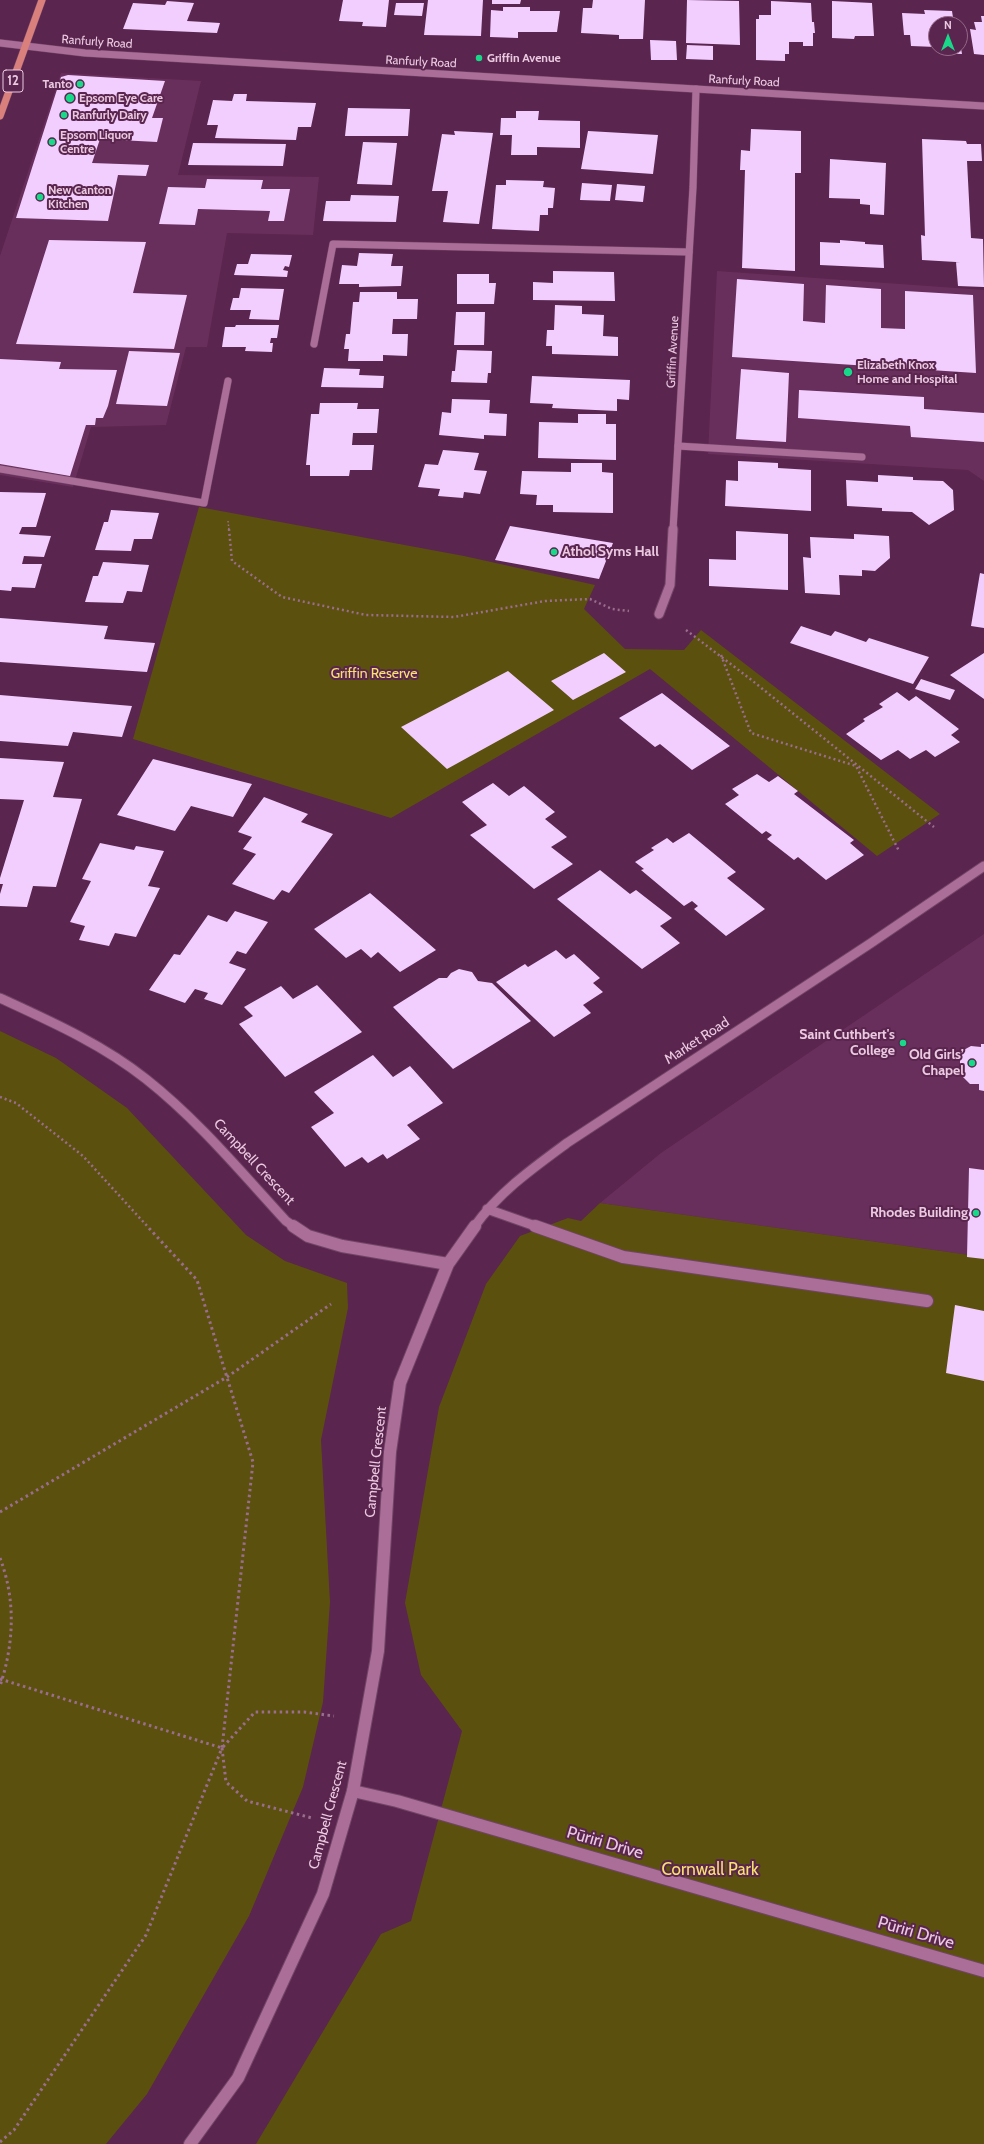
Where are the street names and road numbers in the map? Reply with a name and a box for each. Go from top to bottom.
street label: Ranfurly Road [61,32,133,52]
street label: Ranfurly Road [385,53,457,71]
road number: 12 [3,70,23,92]
street label: Ranfurly Road [708,72,780,90]
street label: Griffin Avenue [664,316,682,388]
street label: Market Road [661,1014,733,1068]
street label: Campbell Crescent [210,1115,298,1209]
street label: Campbell Crescent [362,1406,390,1518]
street label: Campbell Crescent [305,1759,351,1871]
street label: Pūriri Drive [564,1822,646,1864]
street label: Pūriri Drive [875,1912,957,1954]

